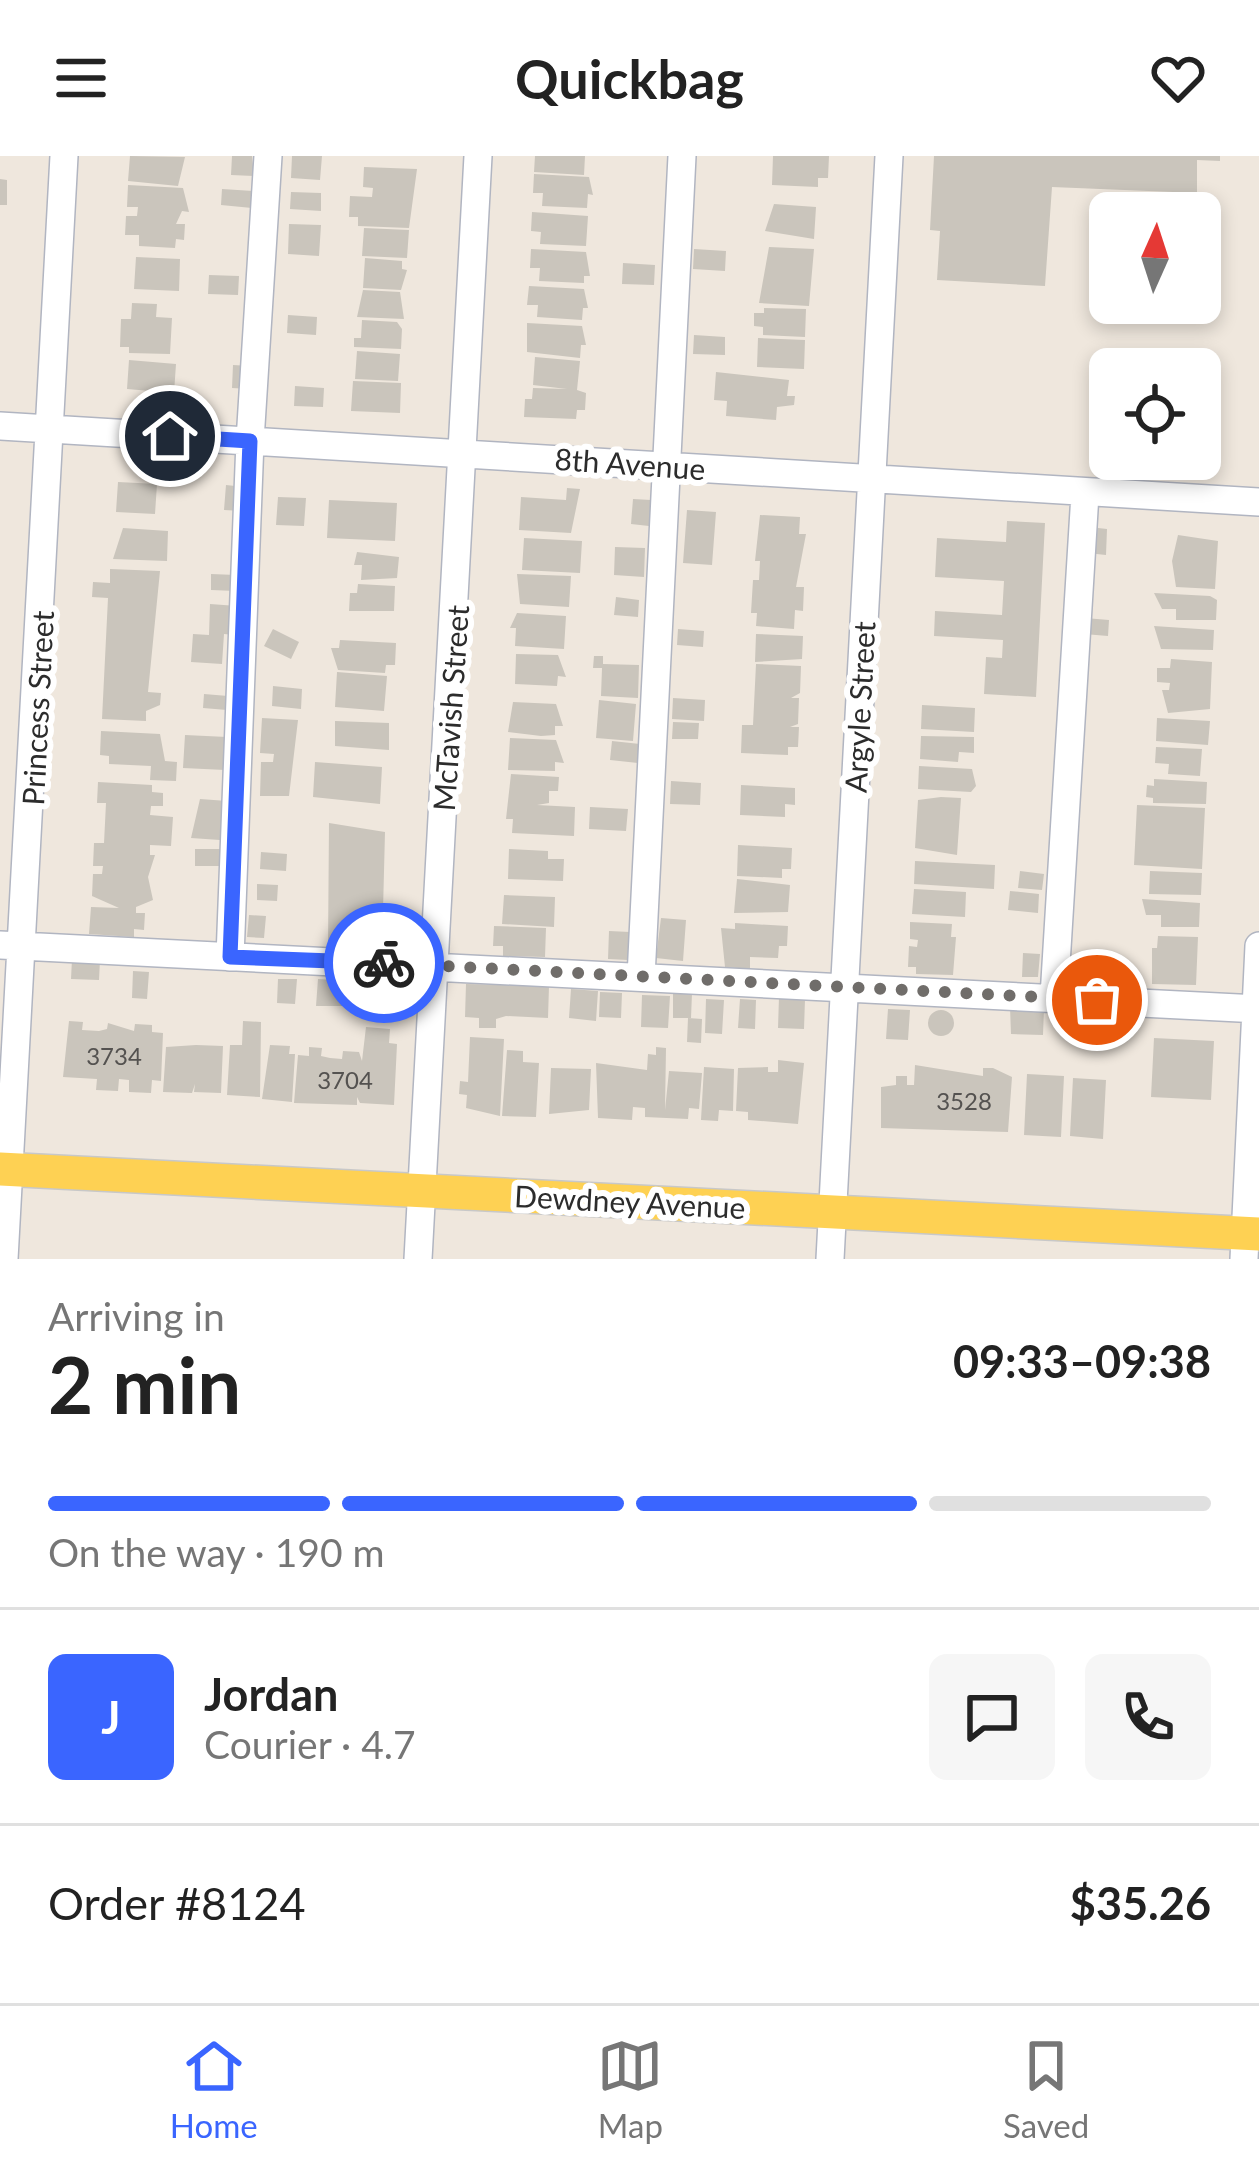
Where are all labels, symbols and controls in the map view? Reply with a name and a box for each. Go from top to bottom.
icon: menu [48,45,114,111]
icon: heart [1145,45,1211,111]
text: Quickbag [515,46,744,111]
north arrow [1089,192,1221,324]
map controls [1089,192,1221,480]
button: locate [1089,348,1221,480]
pin [119,385,221,487]
icon: home [137,403,203,469]
street label: 8th Avenue [553,440,707,486]
street label: McTavish Street [425,604,475,812]
street label: Princess Street [14,609,60,806]
street label: Argyle Street [837,620,881,794]
courier [324,903,444,1023]
icon: bike [351,930,417,996]
pin [1046,949,1148,1051]
icon: bag [1064,967,1130,1033]
house number: 3734 [86,1041,142,1070]
house number: 3704 [317,1065,373,1094]
house number: 3528 [936,1086,992,1115]
street label: Dewdney Avenue [514,1177,746,1225]
text: Arriving in [48,1293,225,1339]
text: 09:33–09:38 [953,1334,1211,1388]
text: 2 min [48,1337,241,1431]
text: On the way · 190 m [48,1529,385,1575]
button: chat [929,1654,1055,1780]
button: phone [1085,1654,1211,1780]
text: Jordan [204,1667,338,1721]
text: J [101,1690,121,1744]
text: Courier · 4.7 [204,1721,416,1767]
text: Order #8124 [48,1876,306,1930]
text: $35.26 [1070,1876,1211,1930]
tab: Home [170,2033,258,2145]
tab: Map [597,2033,663,2145]
tab: Saved [1003,2033,1089,2145]

